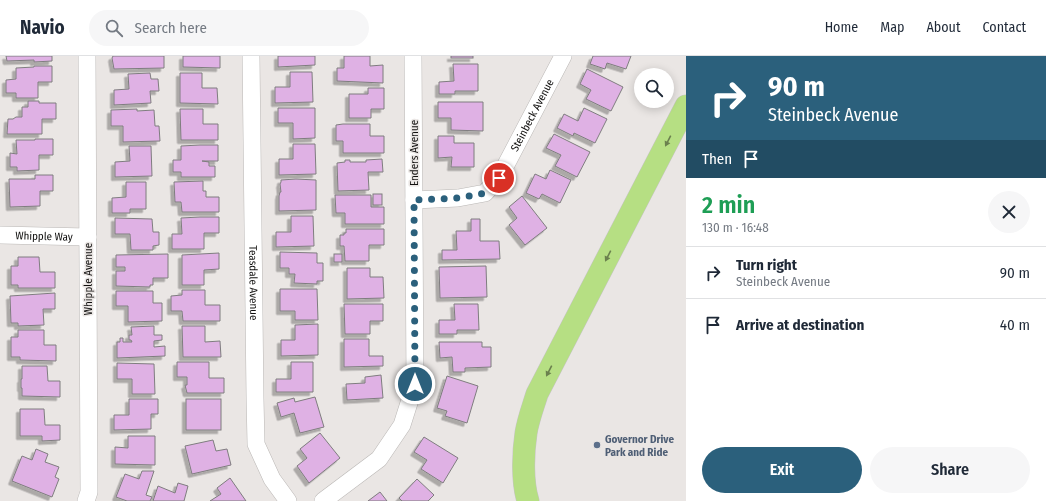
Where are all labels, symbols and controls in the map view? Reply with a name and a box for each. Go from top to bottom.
search box [89,10,369,46]
text: Navio [20,16,65,39]
icon: search [103,17,125,39]
text: Search here [135,19,207,37]
text: Home [825,19,858,36]
text: Map [880,19,904,36]
text: About [926,19,961,36]
text: Contact [983,19,1026,36]
map controls [634,68,674,108]
button: search [634,68,674,108]
text: 90 m [768,70,825,103]
icon: right [702,72,754,124]
street label: Steinbeck Avenue [508,77,556,153]
text: Steinbeck Avenue [768,104,898,126]
street label: Enders Avenue [408,120,421,186]
one-way arrow [665,135,671,146]
icon: arrive [740,148,762,170]
text: Then [702,150,732,168]
pin [482,161,516,195]
icon: arrive [488,167,510,189]
text: 2 min [702,191,755,219]
button: close [988,191,1030,233]
text: 130 m · 16:48 [702,220,769,235]
street label: Whipple Way [15,229,73,243]
street label: Whipple Avenue [82,243,95,315]
street label: Teasdale Avenue [247,245,261,321]
one-way arrow [605,250,612,262]
text: Turn right [736,256,797,274]
icon: right [702,262,724,284]
text: 90 m [1000,264,1030,282]
text: Steinbeck Avenue [736,274,830,289]
icon: arrive [702,314,724,336]
text: Arrive at destination [736,316,864,334]
text: 40 m [1000,316,1030,334]
position arrow [394,363,436,405]
one-way arrow [545,366,552,377]
place label: Governor Drive Park and Ride [605,433,674,459]
marker: Governor Drive Park and Ride [592,440,602,450]
button: Exit [702,447,862,493]
button: Share [870,447,1030,493]

